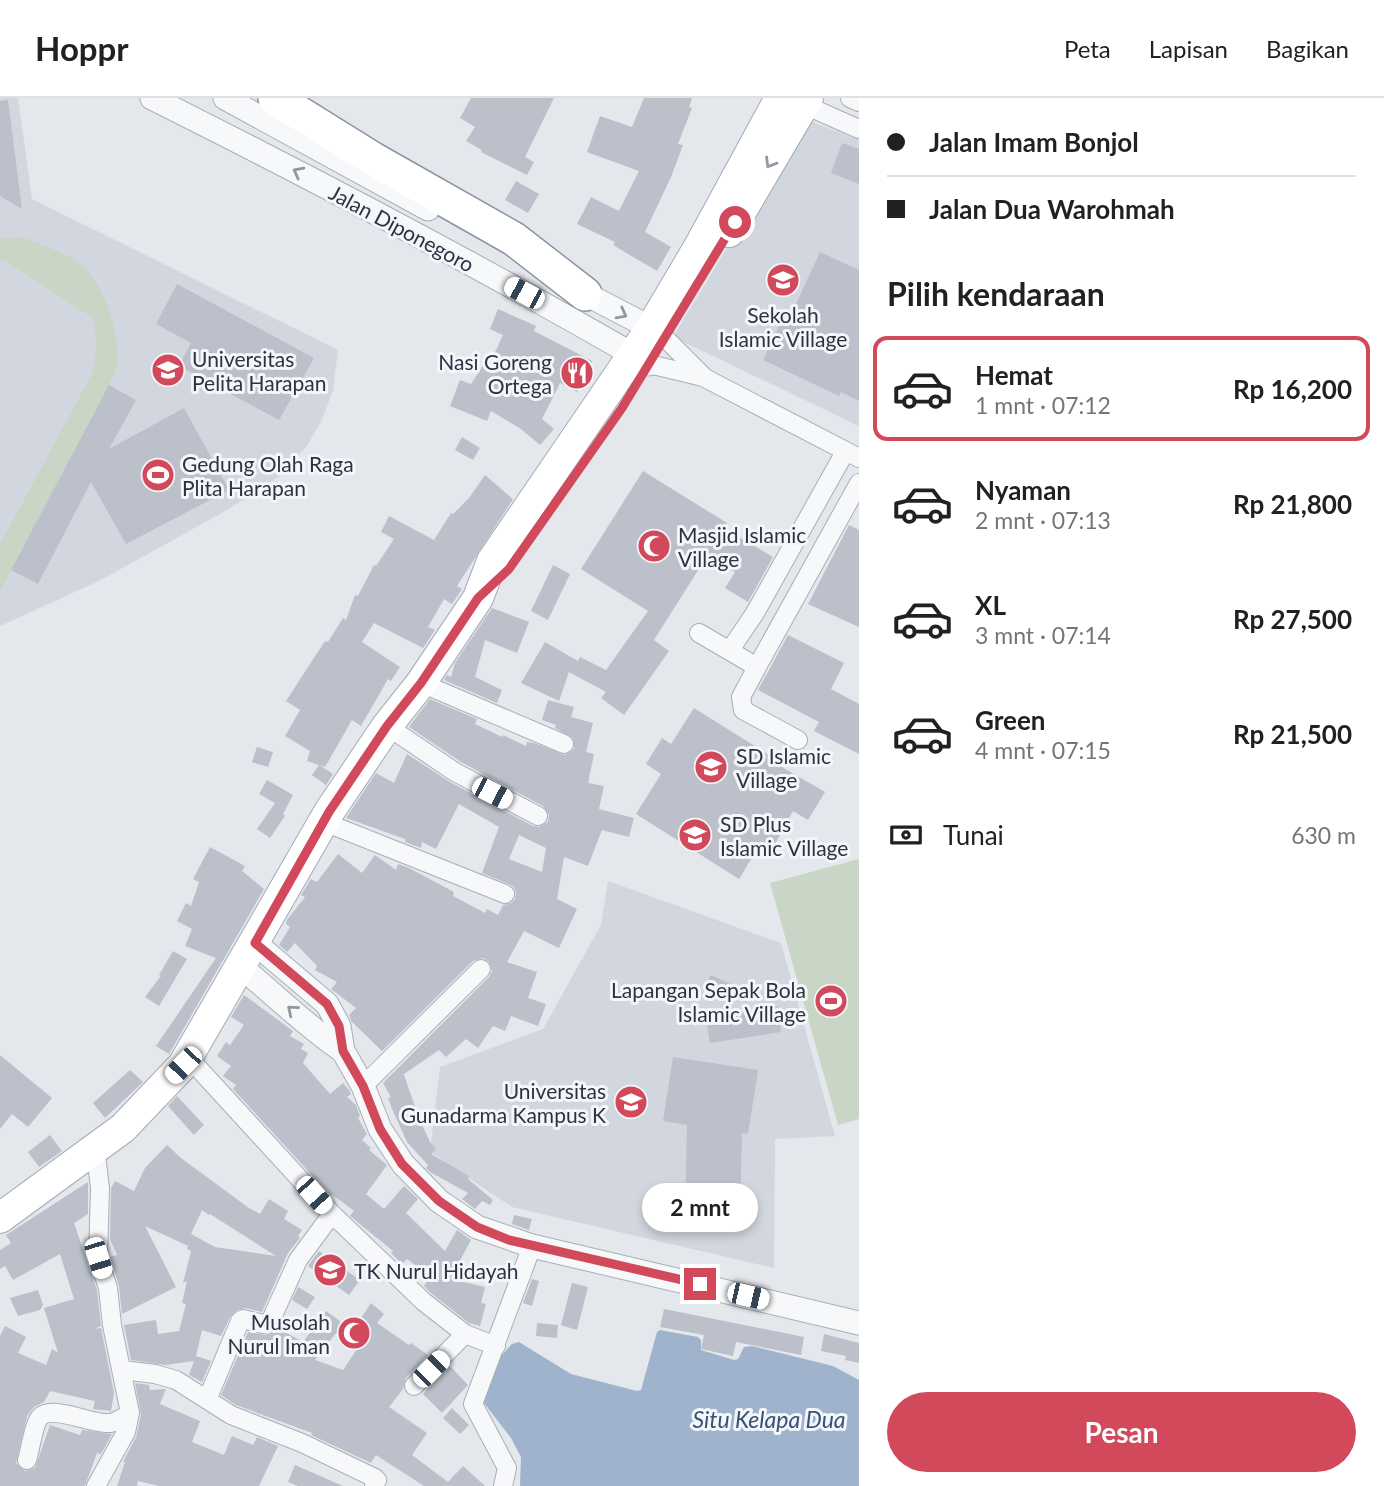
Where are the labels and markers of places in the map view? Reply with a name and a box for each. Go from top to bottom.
school or university icon: Sekolah Islamic Village [764,261,802,299]
place label: Sekolah Islamic Village [719,302,847,351]
place label: Universitas Pelita Harapan [192,346,326,395]
place label: Nasi Goreng Ortega [438,349,552,398]
school or university icon: Universitas Pelita Harapan [149,351,187,389]
restaurant icon: Nasi Goreng Ortega [558,354,596,392]
place label: Gedung Olah Raga Plita Harapan [182,451,354,500]
sports icon: Gedung Olah Raga Plita Harapan [139,456,177,494]
place label: Masjid Islamic Village [678,522,806,571]
mosque icon: Masjid Islamic Village [635,527,673,565]
place label: SD Islamic Village [736,743,831,792]
school or university icon: SD Islamic Village [692,748,730,786]
place label: SD Plus Islamic Village [720,811,848,860]
school or university icon: SD Plus Islamic Village [676,816,714,854]
place label: Lapangan Sepak Bola Islamic Village [611,977,806,1026]
sports icon: Lapangan Sepak Bola Islamic Village [812,982,850,1020]
place label: Universitas Gunadarma Kampus K [401,1078,606,1127]
school or university icon: Universitas Gunadarma Kampus K [612,1083,650,1121]
school or university icon: TK Nurul Hidayah [311,1251,349,1289]
place label: TK Nurul Hidayah [354,1258,519,1283]
place label: Musolah Nurul Iman [228,1309,330,1358]
mosque icon: Musolah Nurul Iman [335,1314,373,1352]

